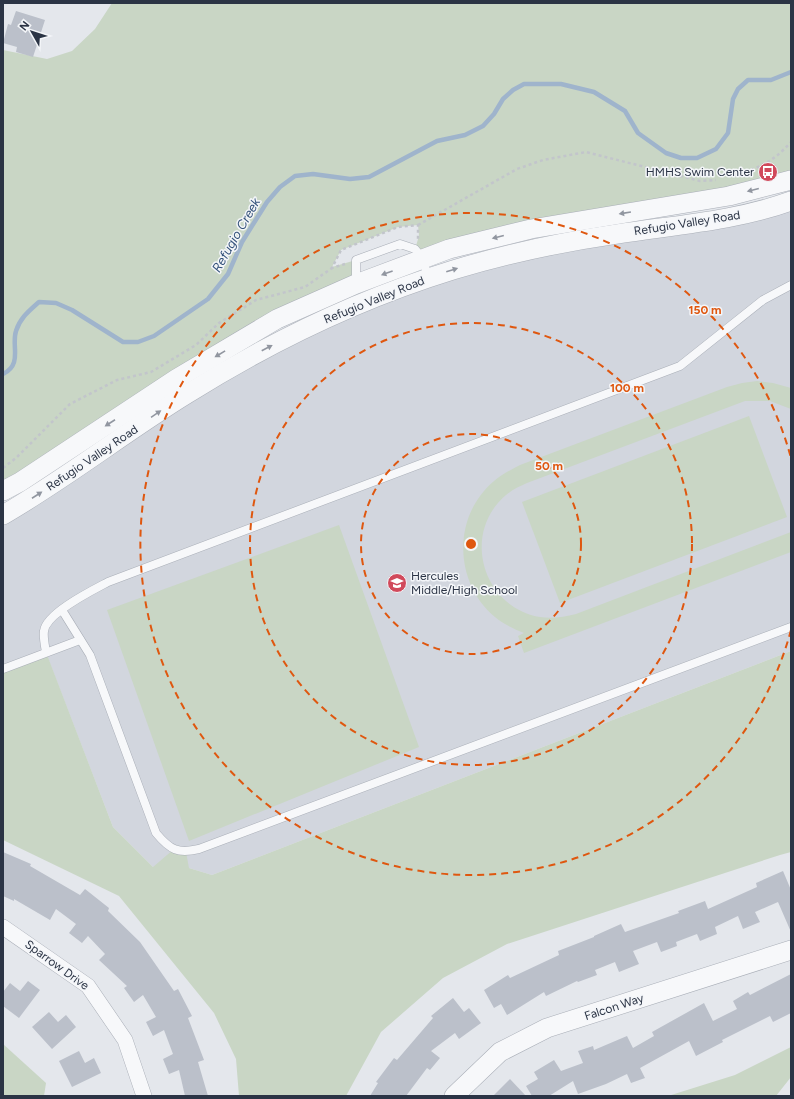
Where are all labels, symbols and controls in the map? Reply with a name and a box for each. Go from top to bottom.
north arrow [12,12,52,52]
text: N [17,19,32,33]
bus stop icon: HMHS Swim Center [757,161,779,183]
place label: HMHS Swim Center [646,165,754,179]
one-way arrow [747,187,759,193]
water label: Refugio Creek [209,195,264,275]
street label: Refugio Valley Road [633,208,741,238]
one-way arrow [619,210,632,216]
one-way arrow [492,235,504,241]
one-way arrow [446,267,458,273]
one-way arrow [380,270,392,276]
street label: Refugio Valley Road [322,273,426,327]
text: 150 m [688,303,722,317]
one-way arrow [262,344,273,351]
one-way arrow [214,350,226,357]
text: 100 m [610,381,644,395]
one-way arrow [150,411,162,418]
one-way arrow [105,419,115,427]
street label: Refugio Valley Road [44,422,140,494]
text: 50 m [535,459,563,473]
one-way arrow [31,491,42,499]
centre of rings [464,537,478,551]
place label: Hercules Middle/High School [411,569,517,597]
school or university icon: Hercules Middle/High School [386,572,408,594]
street label: Sparrow Drive [22,937,92,993]
street label: Falcon Way [582,991,646,1023]

